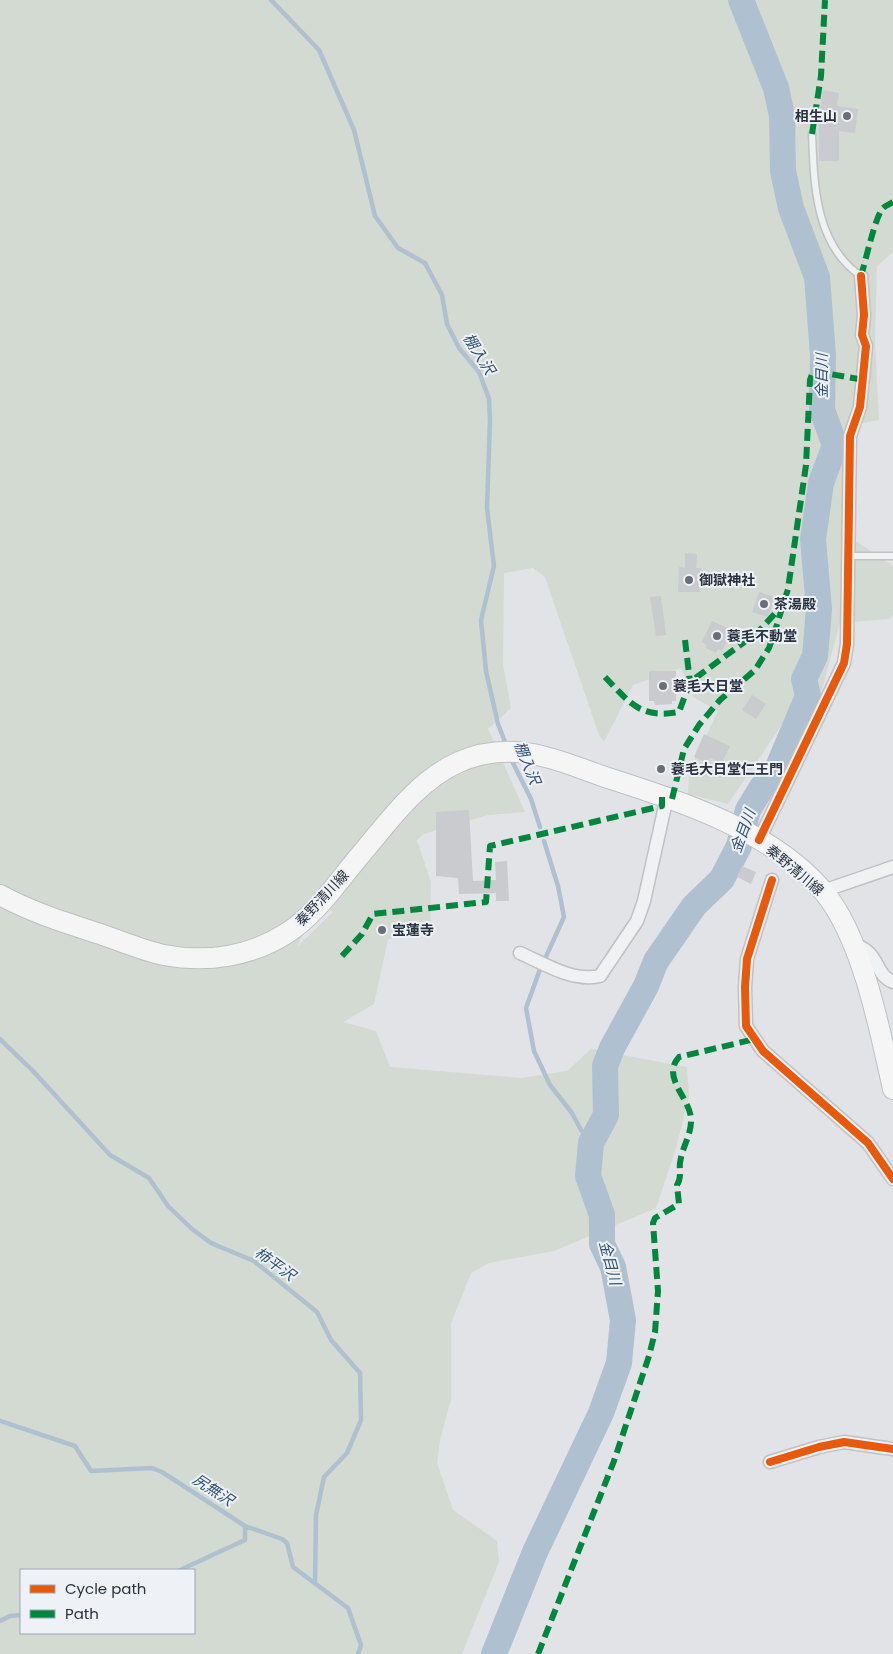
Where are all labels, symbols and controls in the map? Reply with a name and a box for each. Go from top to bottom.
place label: 相生山 [795,106,837,126]
marker: 相生山 [841,110,853,122]
water label: 棚入沢 [459,329,501,380]
water label: 金目川 [811,352,832,399]
place label: 御獄神社 [699,570,755,590]
marker: 御獄神社 [683,574,695,586]
place label: 茶湯殿 [774,594,816,614]
marker: 茶湯殿 [758,598,770,610]
place label: 蓑毛不動堂 [727,626,797,646]
marker: 蓑毛不動堂 [711,630,723,642]
place label: 蓑毛大日堂 [673,676,743,696]
marker: 蓑毛大日堂 [657,680,669,692]
water label: 棚入沢 [509,738,546,789]
place label: 蓑毛大日堂仁王門 [671,759,783,779]
marker: 蓑毛大日堂仁王門 [655,763,667,775]
water label: 金目川 [725,804,761,856]
street label: 秦野清川線 [762,840,828,900]
street label: 秦野清川線 [291,866,353,930]
place label: 宝蓮寺 [392,920,434,940]
marker: 宝蓮寺 [376,924,388,936]
water label: 金目川 [595,1238,627,1289]
water label: 柿平沢 [251,1242,301,1286]
water label: 尻無沢 [189,1469,240,1512]
legend [20,1569,195,1634]
text: Cycle path [65,1578,146,1599]
text: Path [65,1603,99,1624]

